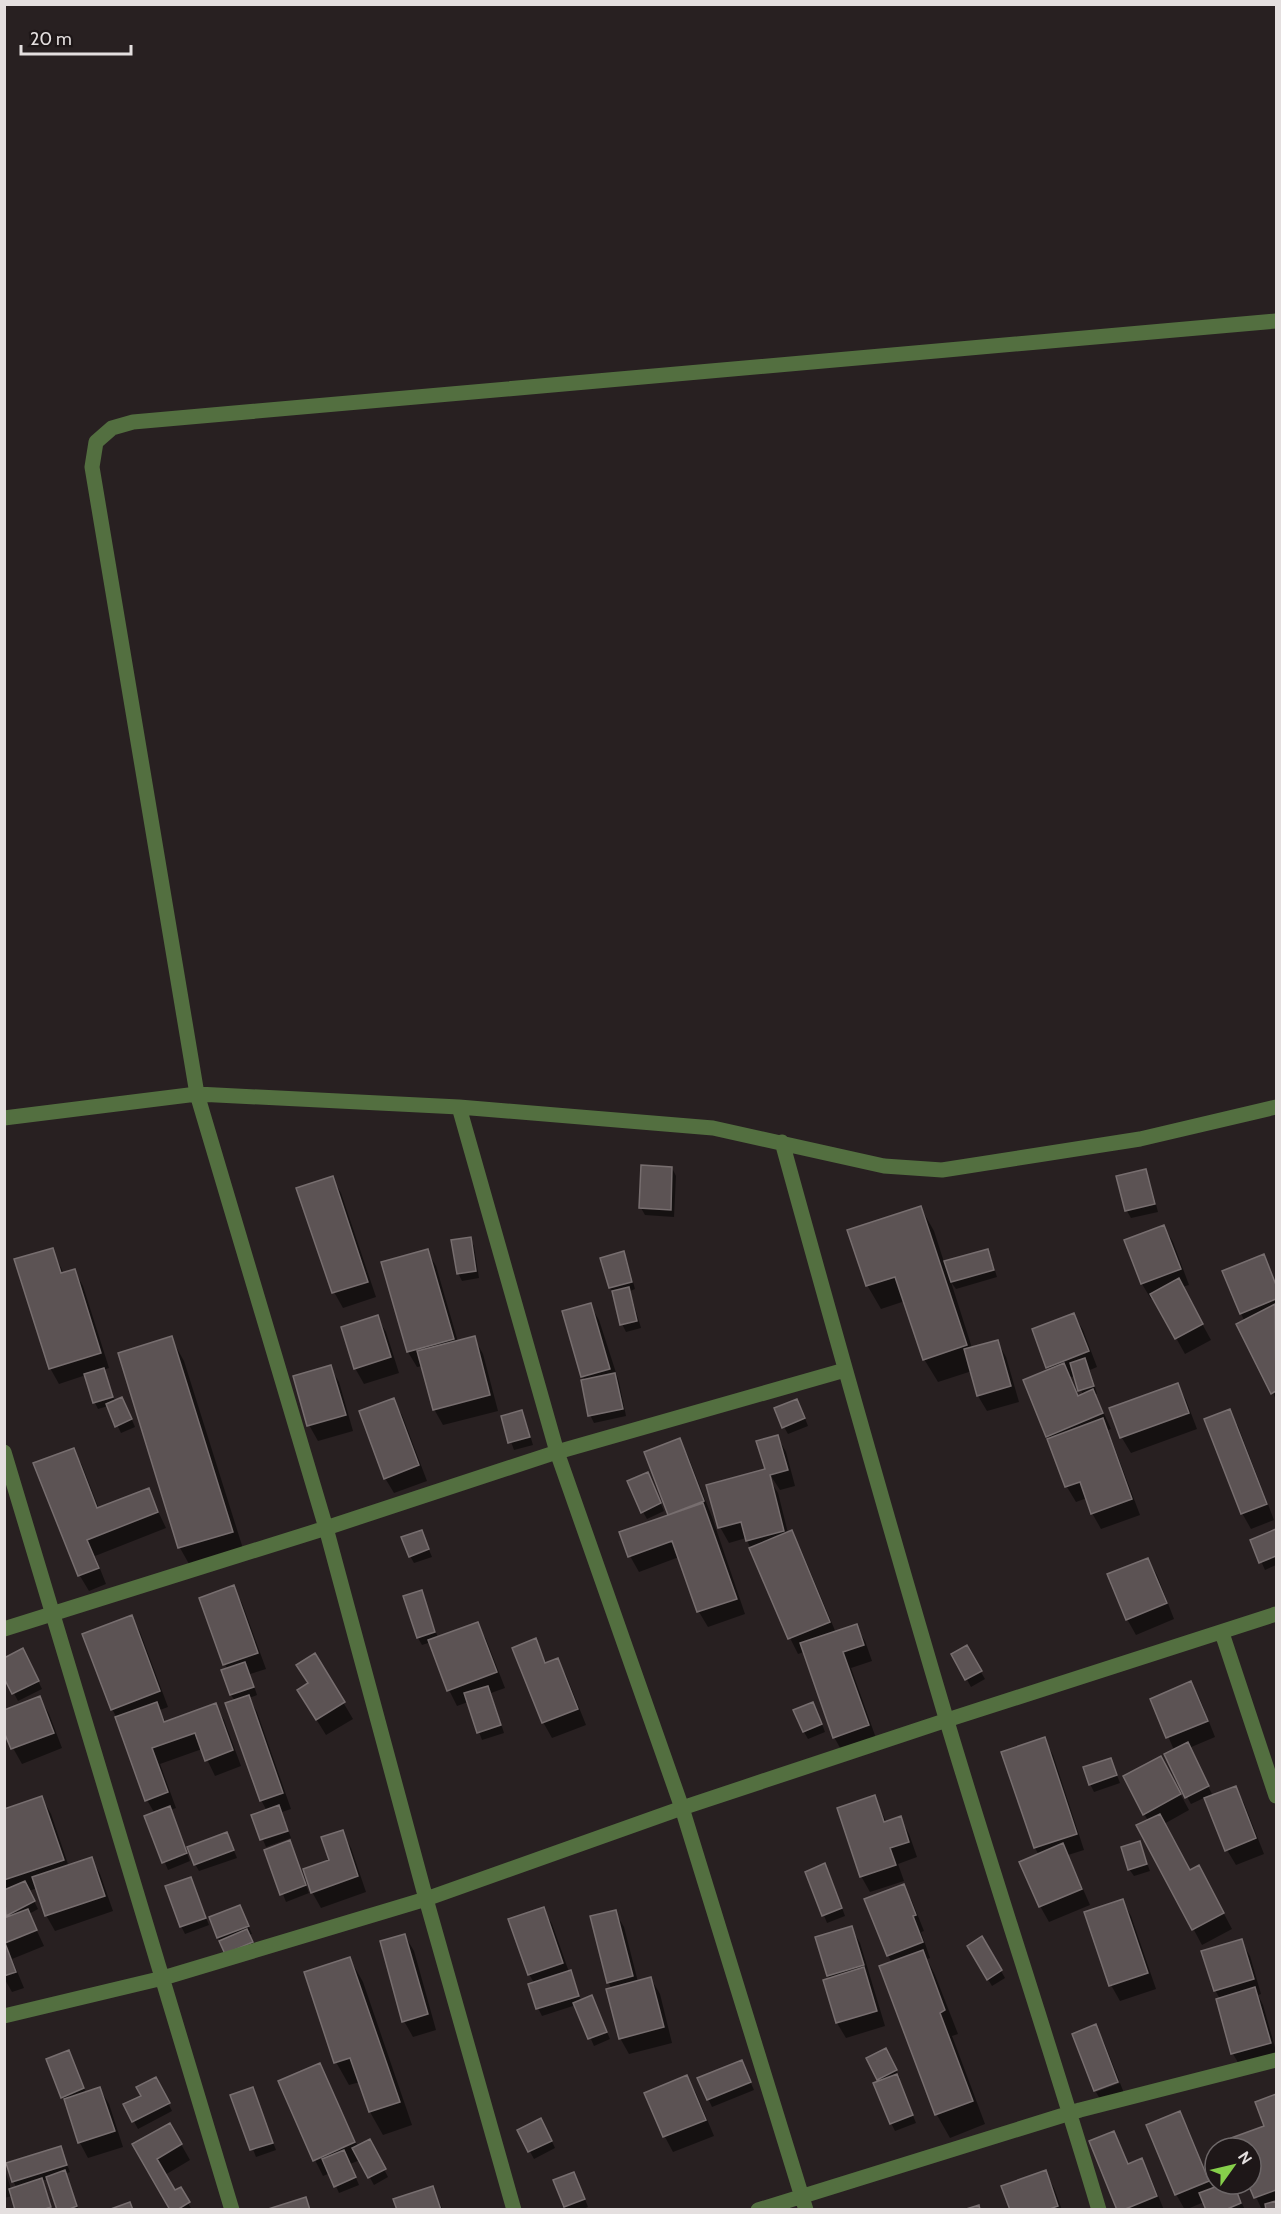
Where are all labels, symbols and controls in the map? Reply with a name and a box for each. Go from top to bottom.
scale bar [21,18,130,56]
text: 20 m [30,28,72,50]
north arrow [1203,2136,1263,2196]
text: N [1234,2148,1256,2168]

